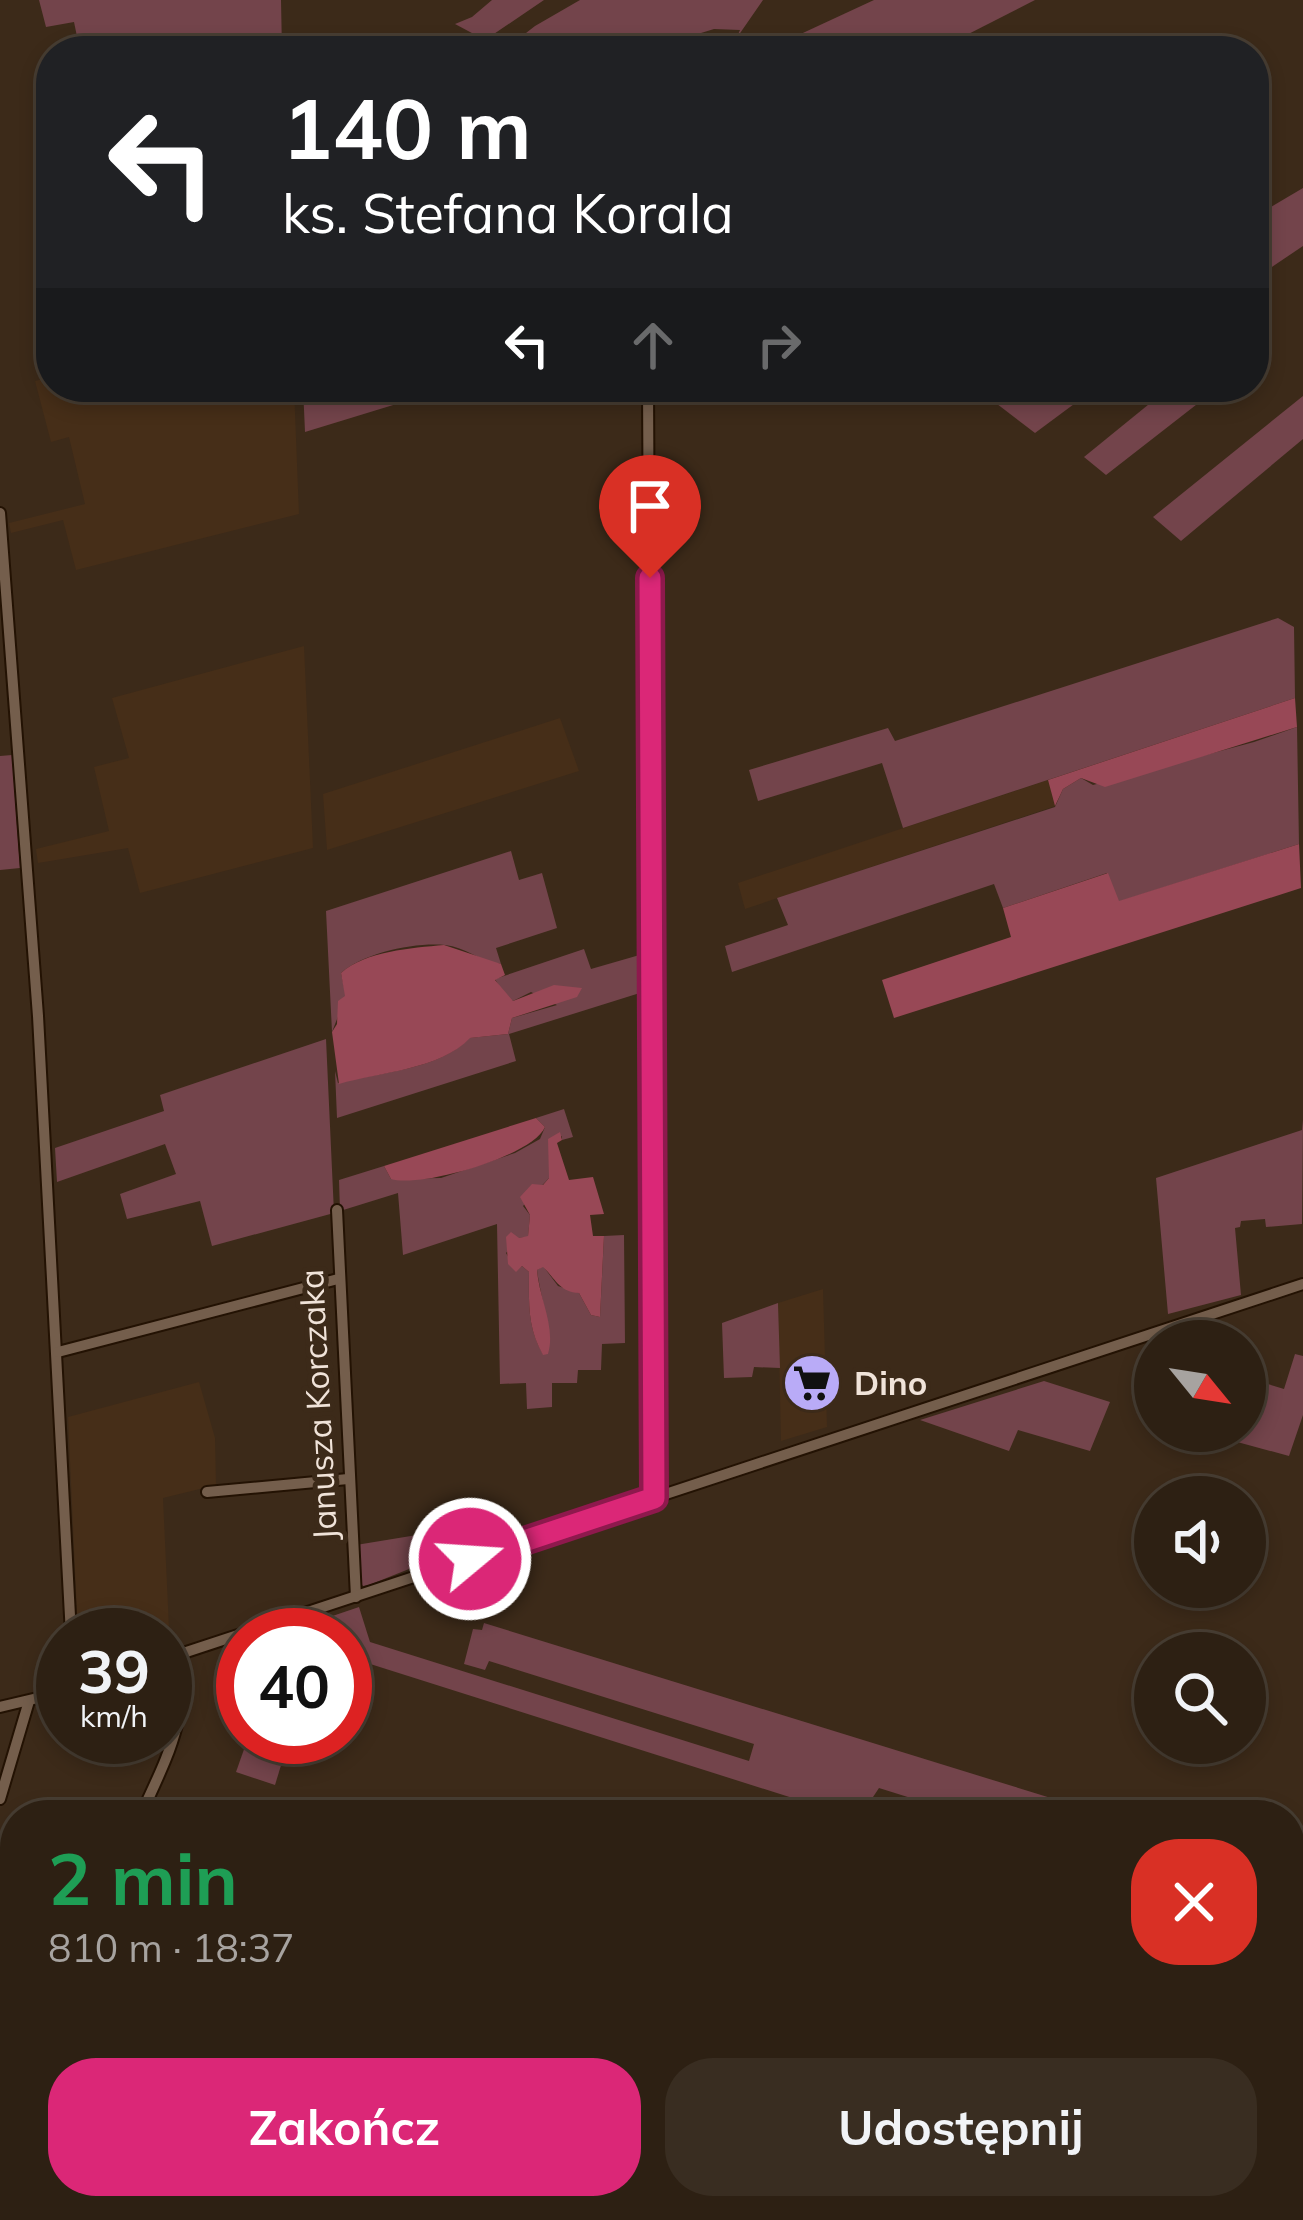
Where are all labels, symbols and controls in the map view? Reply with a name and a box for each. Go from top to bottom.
text: 140 m [282,75,532,180]
icon: left [84,84,240,240]
text: ks. Stefana Korala [282,179,734,247]
icon: left [494,312,560,378]
icon: ahead [620,312,686,378]
icon: right [746,312,812,378]
pin [599,455,701,578]
icon: arrive [617,473,683,539]
street label: Janusza Korczaka [290,1268,345,1542]
north arrow [1134,1320,1266,1452]
map controls [1134,1320,1266,1764]
supermarket icon: Dino [781,1352,843,1414]
place label: Dino [854,1362,927,1403]
button: sound [1134,1476,1266,1608]
position arrow [407,1496,533,1622]
speed limit sign: 40 [216,1608,372,1764]
button: search [1134,1632,1266,1764]
text: 39 [78,1633,150,1708]
text: km/h [80,1697,148,1735]
text: 2 min [48,1833,238,1923]
button: close [1131,1839,1257,1965]
text: 810 m · 18:37 [48,1923,294,1972]
button: Zakończ [48,2058,641,2196]
button: Udostępnij [665,2058,1257,2196]

